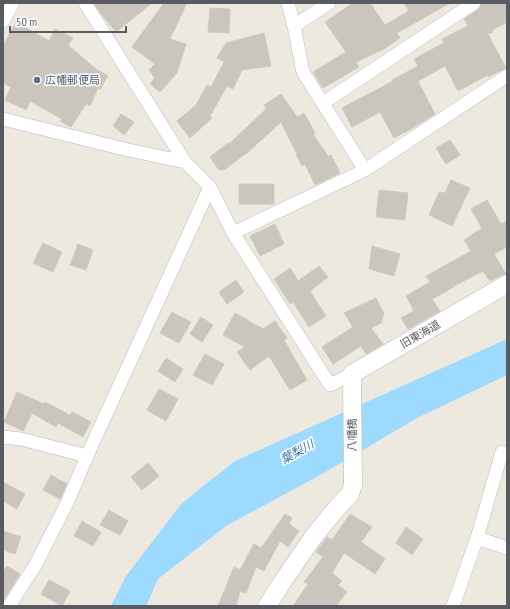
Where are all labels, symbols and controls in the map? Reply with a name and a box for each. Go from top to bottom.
scale bar [10,8,126,34]
text: 50 m [16,14,37,29]
place label: 広幡郵便局 [45,73,100,87]
marker: 広幡郵便局 [32,75,42,85]
street label: 旧東海道 [397,317,443,351]
street label: 八幡橋 [345,419,359,452]
water label: 葉梨川 [277,435,318,467]

